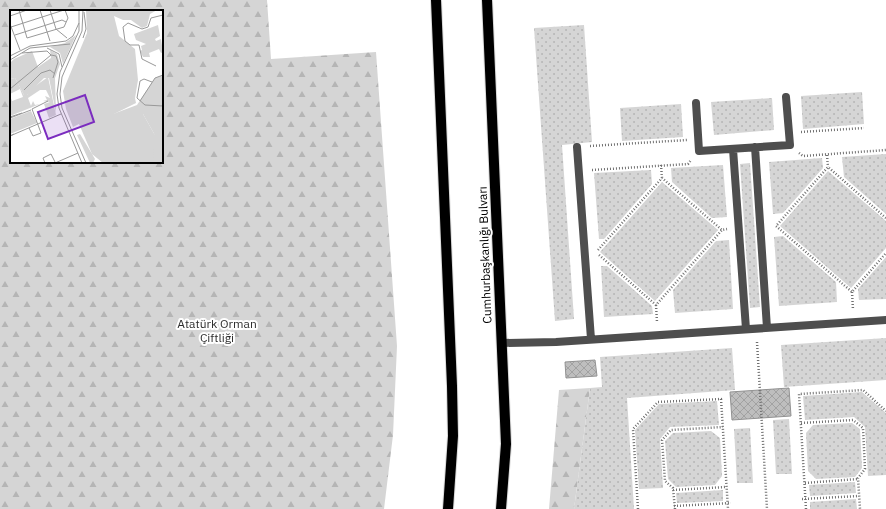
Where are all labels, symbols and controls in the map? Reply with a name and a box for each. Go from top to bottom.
inset map [10,10,163,163]
street label: Cumhurbaşkanlığı Bulvarı [475,186,494,324]
park label: Atatürk Orman Çiftliği [177,316,257,345]

